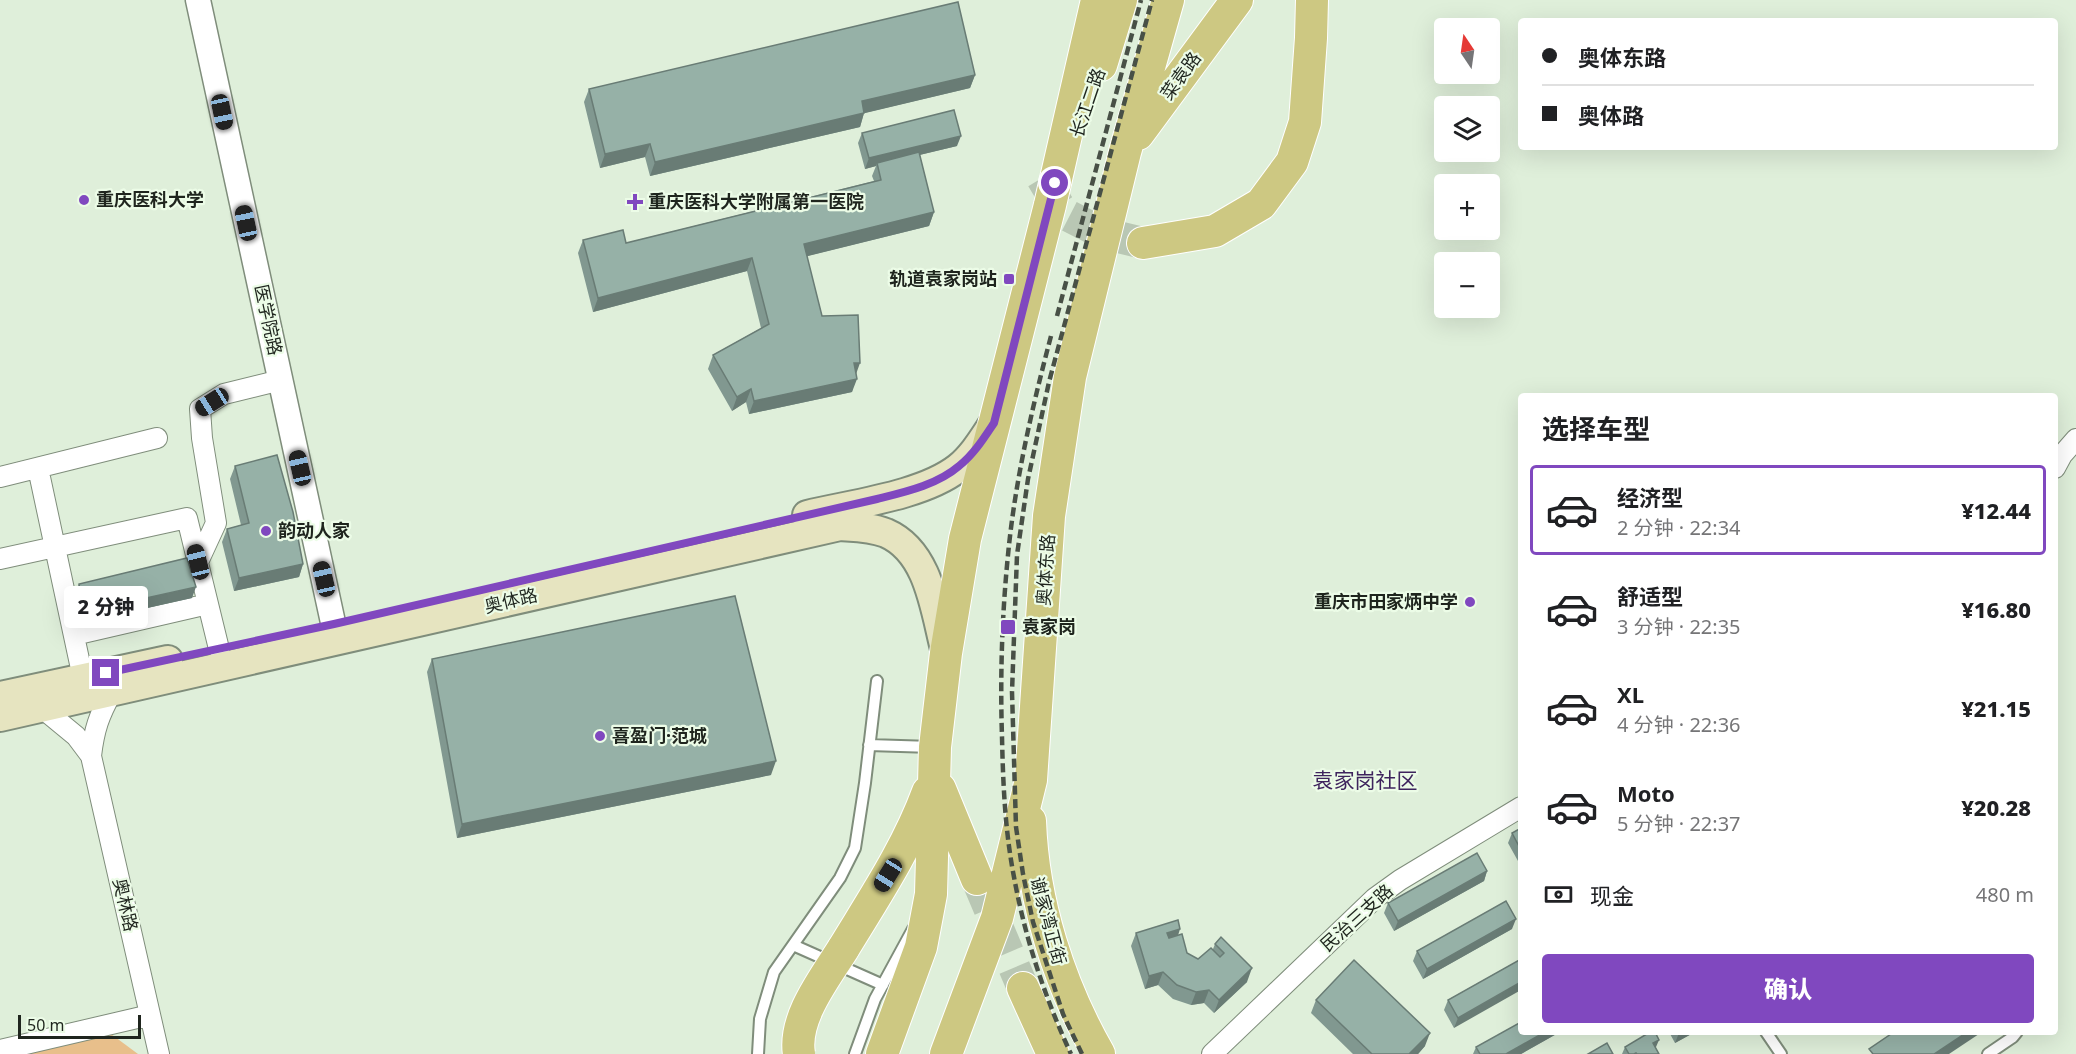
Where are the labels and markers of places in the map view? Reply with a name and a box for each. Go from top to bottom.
place label: 重庆医科大学 [96,187,204,211]
place label: 重庆医科大学附属第一医院 [648,189,864,213]
marker: 重庆医科大学 [77,193,91,207]
marker: 重庆医科大学附属第一医院 [626,193,644,211]
place label: 轨道袁家岗站 [889,266,997,290]
marker: 轨道袁家岗站 [1002,272,1016,286]
place label: 韵动人家 [278,518,350,542]
marker: 韵动人家 [259,524,273,538]
place label: 重庆市田家炳中学 [1314,589,1458,613]
marker: 重庆市田家炳中学 [1463,595,1477,609]
place label: 袁家岗 [1022,614,1076,638]
marker: 袁家岗 [999,618,1017,636]
place label: 喜盈门·范城 [612,723,707,747]
marker: 喜盈门·范城 [593,729,607,743]

